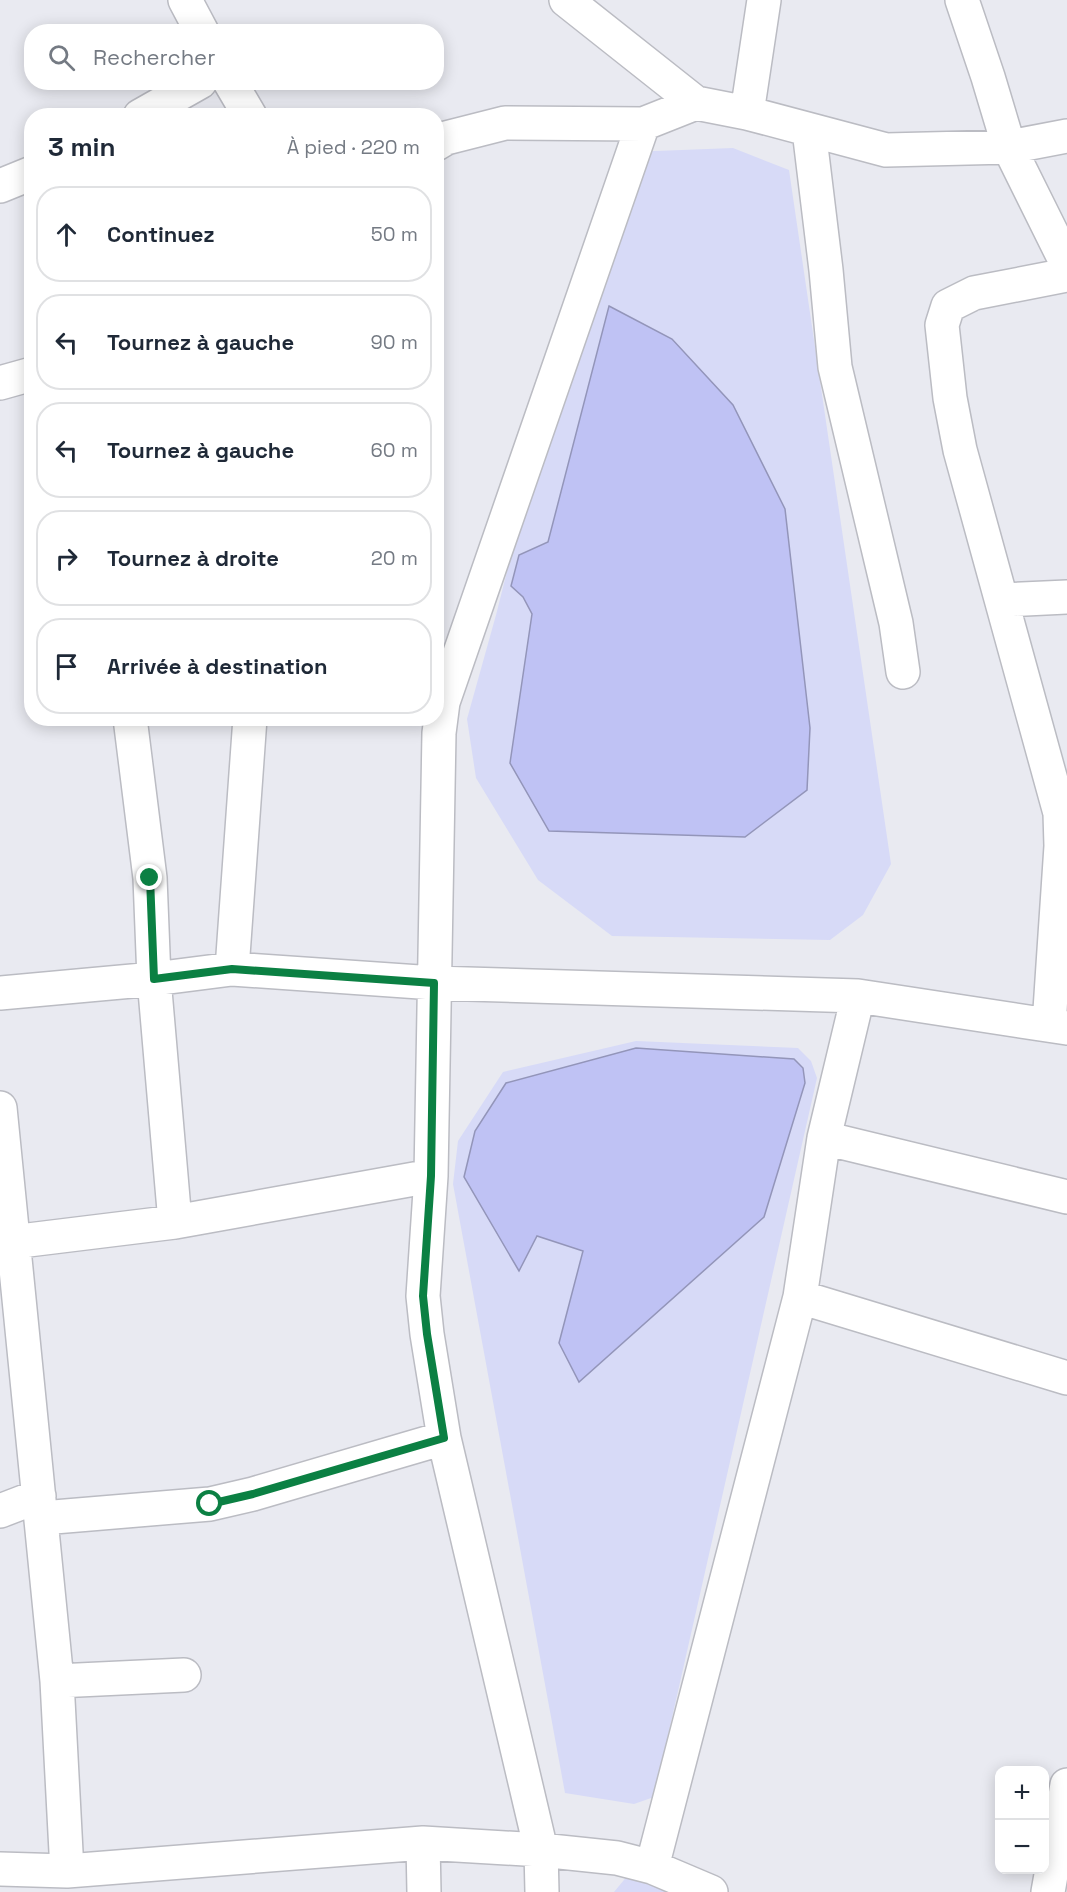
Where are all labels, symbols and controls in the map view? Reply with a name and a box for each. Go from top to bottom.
search box [24,24,444,90]
icon: search [45,41,78,74]
text: Rechercher [93,43,215,71]
text: 3 min [48,130,116,164]
text: À pied · 220 m [287,134,420,160]
icon: ahead [50,218,83,251]
text: Continuez [107,220,215,248]
text: 50 m [371,221,418,247]
icon: left [50,326,83,359]
text: Tournez à gauche [107,328,294,356]
text: 90 m [371,329,418,355]
icon: left [50,434,83,467]
text: Tournez à gauche [107,436,294,464]
text: 60 m [371,437,418,463]
icon: right [50,542,83,575]
text: Tournez à droite [107,544,279,572]
text: 20 m [371,545,418,571]
icon: arrive [50,650,83,683]
text: Arrivée à destination [107,652,328,680]
route end [136,864,162,890]
route start [196,1490,222,1516]
map controls [995,1766,1049,1874]
button: + [995,1766,1049,1820]
button: − [995,1820,1049,1874]

